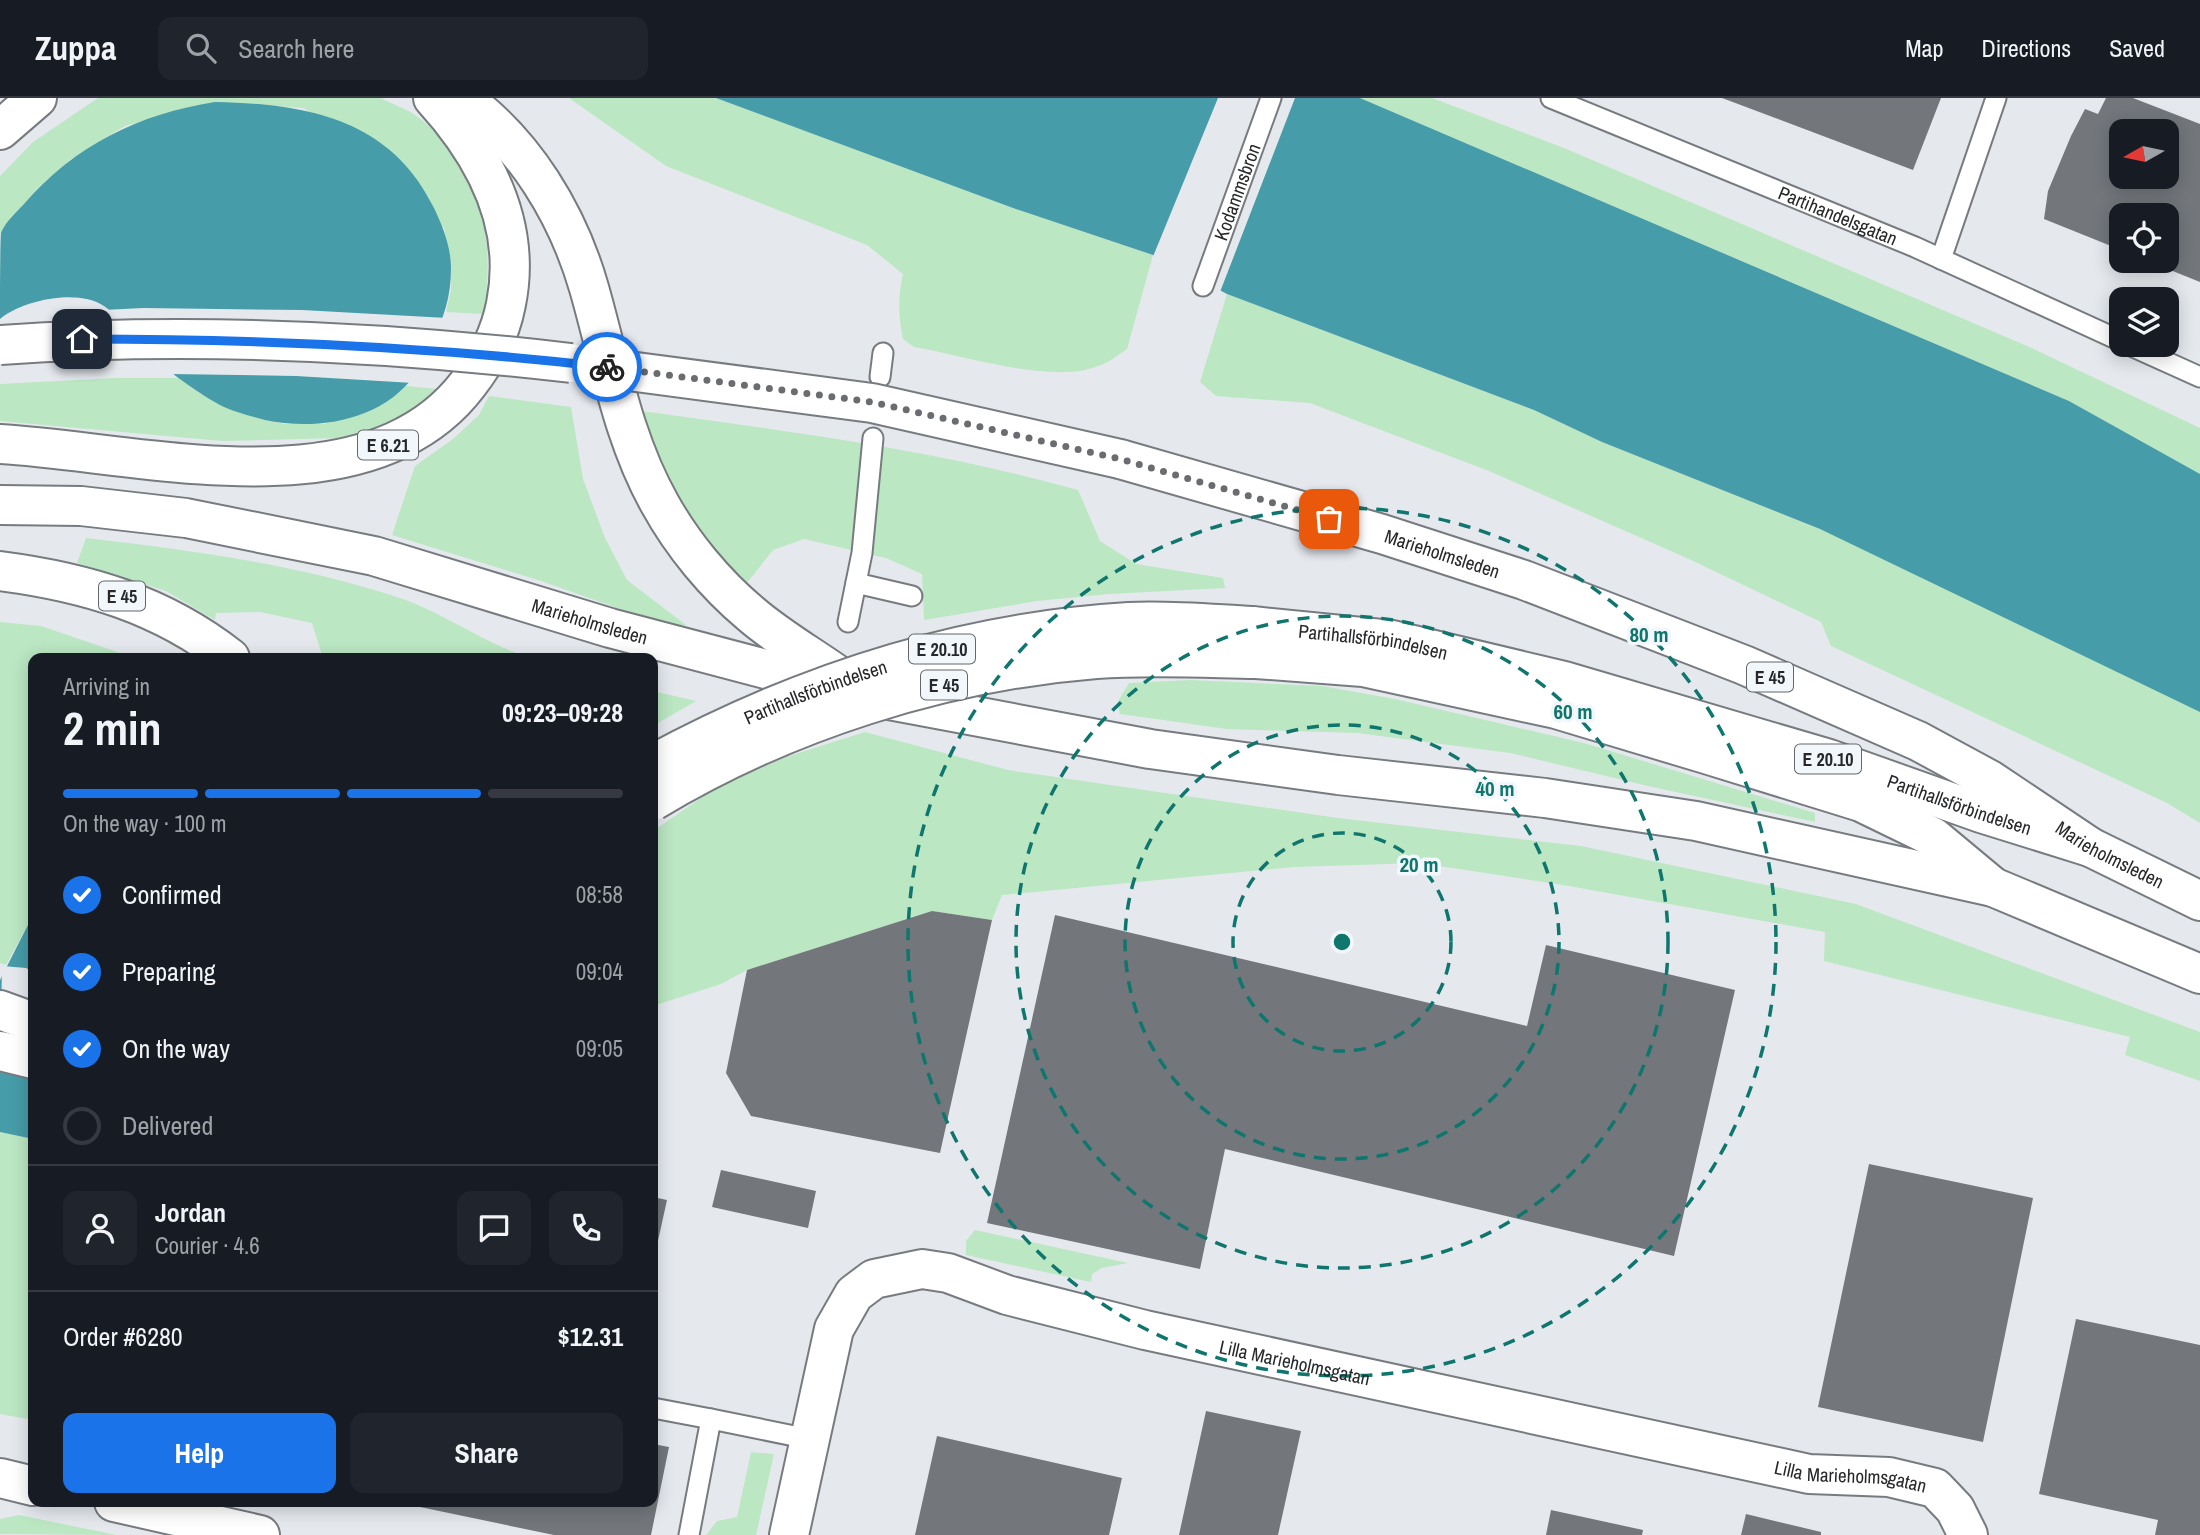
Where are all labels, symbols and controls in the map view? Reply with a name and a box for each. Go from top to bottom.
search box [158,17,648,80]
text: Zuppa [35,26,116,70]
icon: search [182,29,220,67]
text: Search here [238,31,354,66]
text: Map [1905,32,1943,64]
text: Directions [1981,32,2071,64]
text: Saved [2109,32,2165,64]
north arrow [2109,119,2179,189]
map controls [2109,119,2179,357]
street label: Kodammsbron [1208,140,1266,244]
street label: Partihandelsgatan [1774,179,1901,251]
button: locate [2109,203,2179,273]
button: layers [2109,287,2179,357]
pin [52,309,112,369]
icon: home [63,320,101,358]
courier [572,332,642,402]
icon: bike [588,348,626,386]
road number: E 6.21 [358,430,418,460]
pin [1299,489,1359,549]
icon: bag [1310,500,1348,538]
street label: Marieholmsleden [1381,523,1503,584]
road number: E 45 [99,582,145,610]
street label: Marieholmsleden [529,592,651,650]
street label: Partihallsförbindelsen [1297,618,1450,666]
text: 80 m [1629,620,1669,649]
road number: E 20.10 [909,634,975,664]
street label: Partihallsförbindelsen [740,653,890,731]
road number: E 45 [1747,662,1793,692]
road number: E 45 [921,670,967,700]
text: Arriving in [63,671,150,702]
text: 09:23–09:28 [502,695,623,730]
text: 2 min [63,697,162,759]
text: 60 m [1553,697,1593,726]
road number: E 20.10 [1795,744,1861,774]
street label: Partihallsförbindelsen [1884,768,2035,841]
text: 40 m [1475,774,1515,803]
text: On the way · 100 m [63,808,227,839]
street label: Marieholmsleden [2051,815,2168,894]
text: 20 m [1399,850,1439,879]
icon: check [63,876,101,914]
text: Confirmed [122,877,222,912]
text: 08:58 [576,879,623,910]
centre of rings [1330,930,1354,954]
icon: check [63,953,101,991]
text: Preparing [122,954,216,989]
text: 09:04 [576,956,623,987]
icon: check [63,1030,101,1068]
text: On the way [122,1031,230,1066]
text: 09:05 [576,1033,623,1064]
text: Delivered [122,1108,213,1143]
button: person [63,1191,137,1265]
button: chat [457,1191,531,1265]
button: phone [549,1191,623,1265]
text: Jordan [155,1195,226,1230]
text: Courier · 4.6 [155,1230,260,1261]
text: Order #6280 [63,1319,183,1354]
text: $12.31 [558,1319,623,1354]
street label: Lilla Marieholmsgatan [1217,1333,1372,1391]
button: Help [63,1413,336,1493]
button: Share [350,1413,623,1493]
street label: Lilla Marieholmsgatan [1772,1454,1929,1499]

